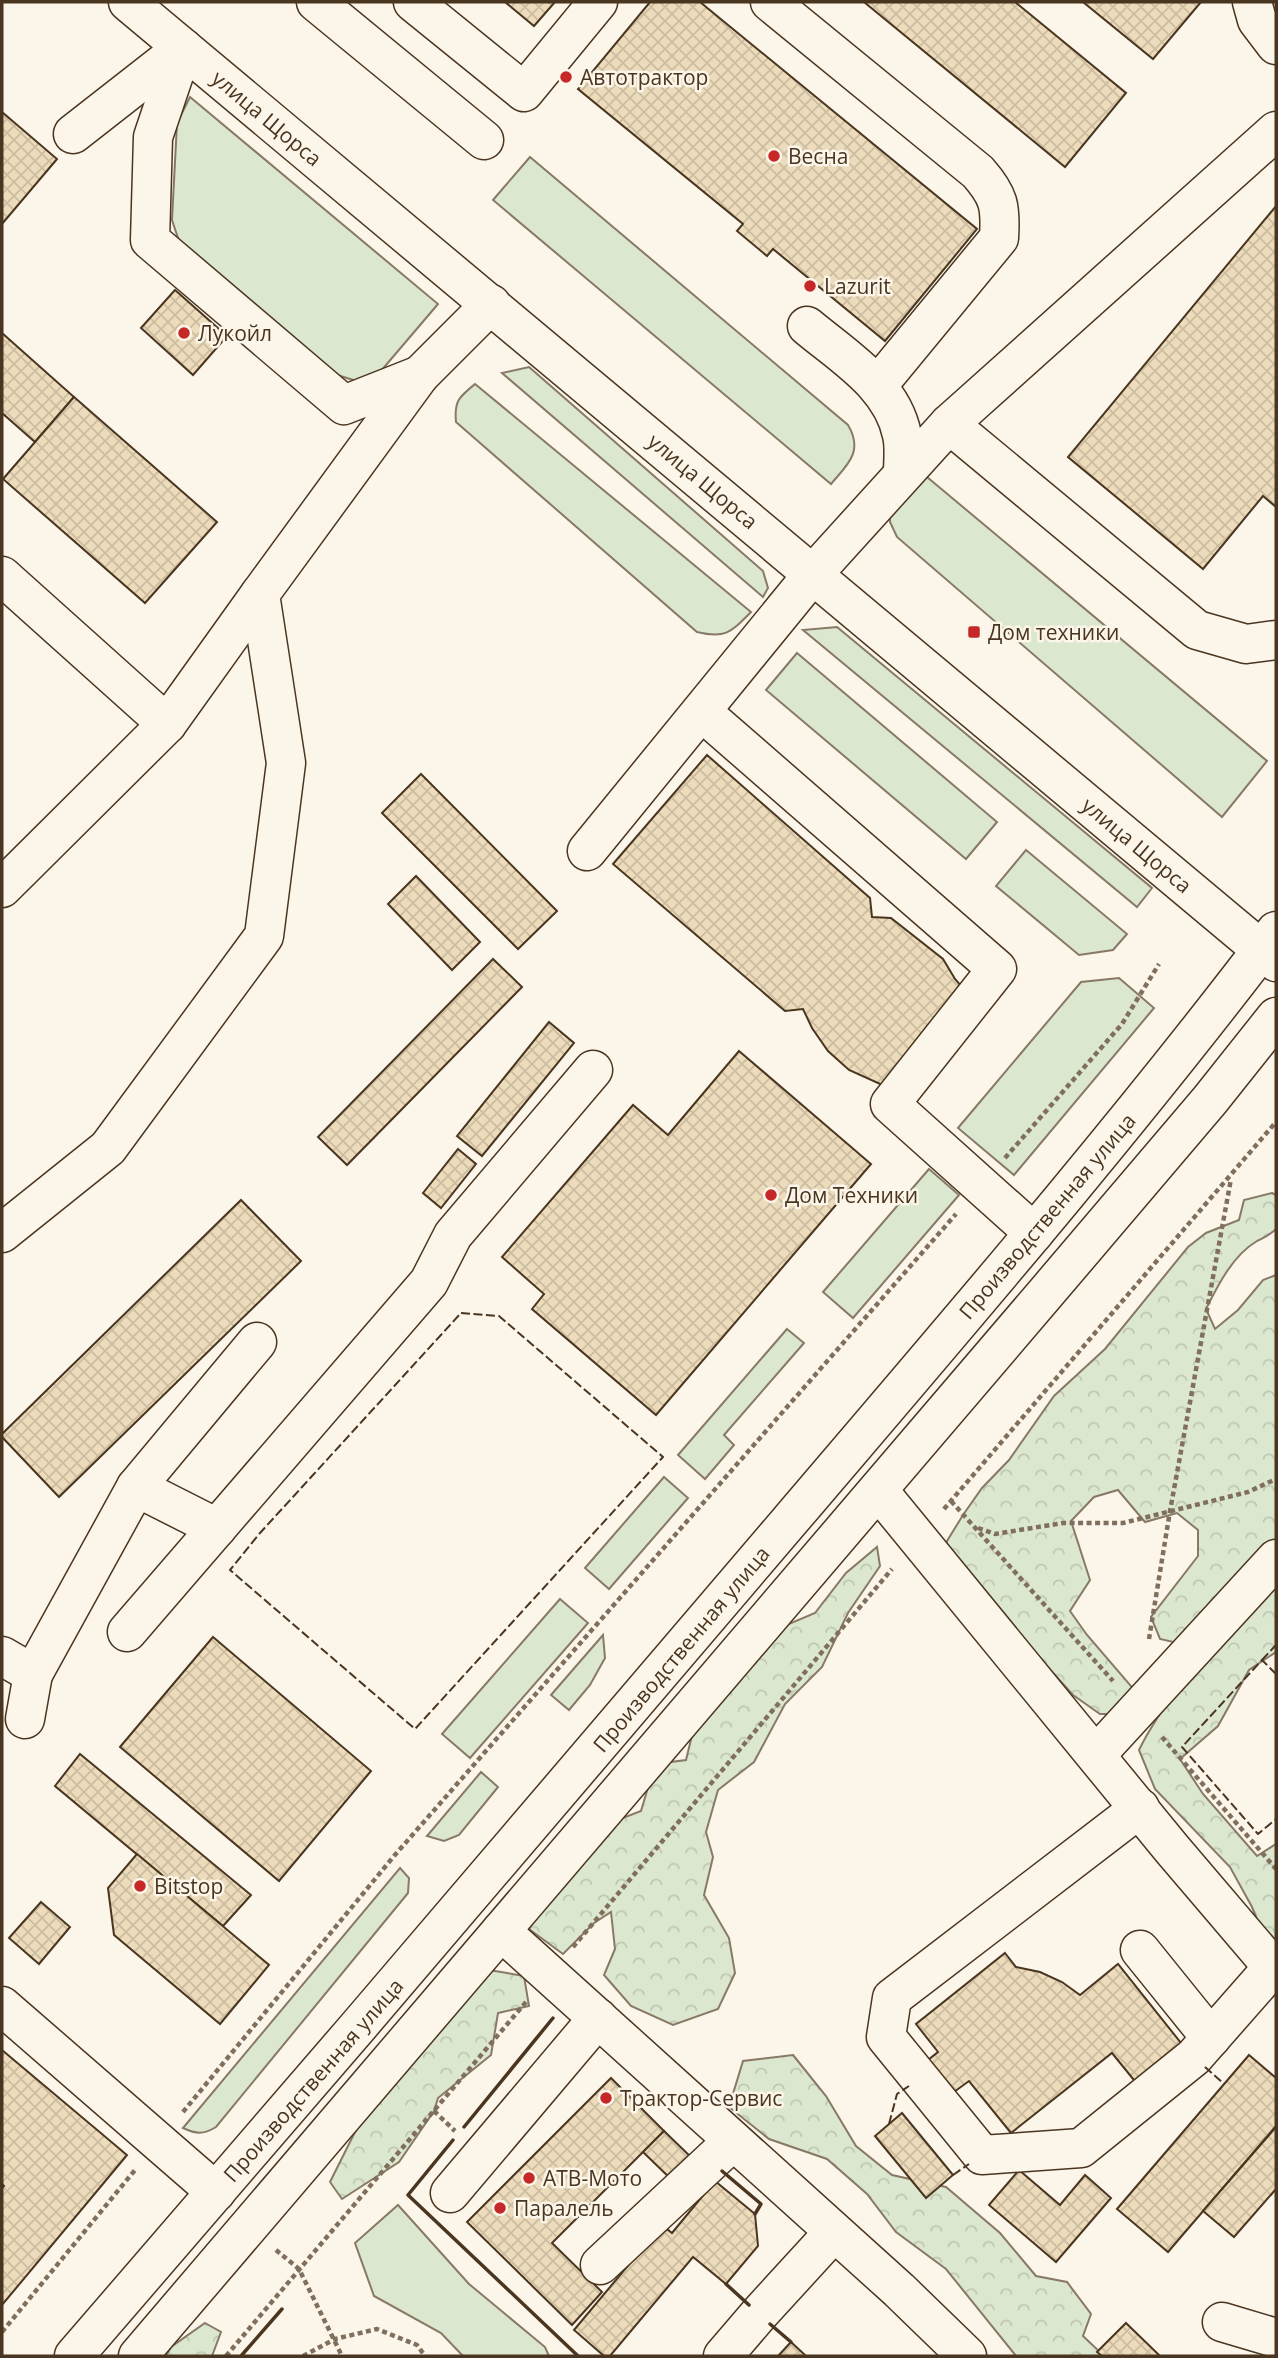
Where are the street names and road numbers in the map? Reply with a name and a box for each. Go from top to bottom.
street label: улица Щорса [206,64,328,172]
street label: улица Щорса [642,427,764,535]
street label: улица Щорса [1076,791,1198,899]
street label: Производственная улица [952,1107,1142,1325]
street label: Производственная улица [586,1540,776,1758]
street label: Производственная улица [217,1972,409,2188]

